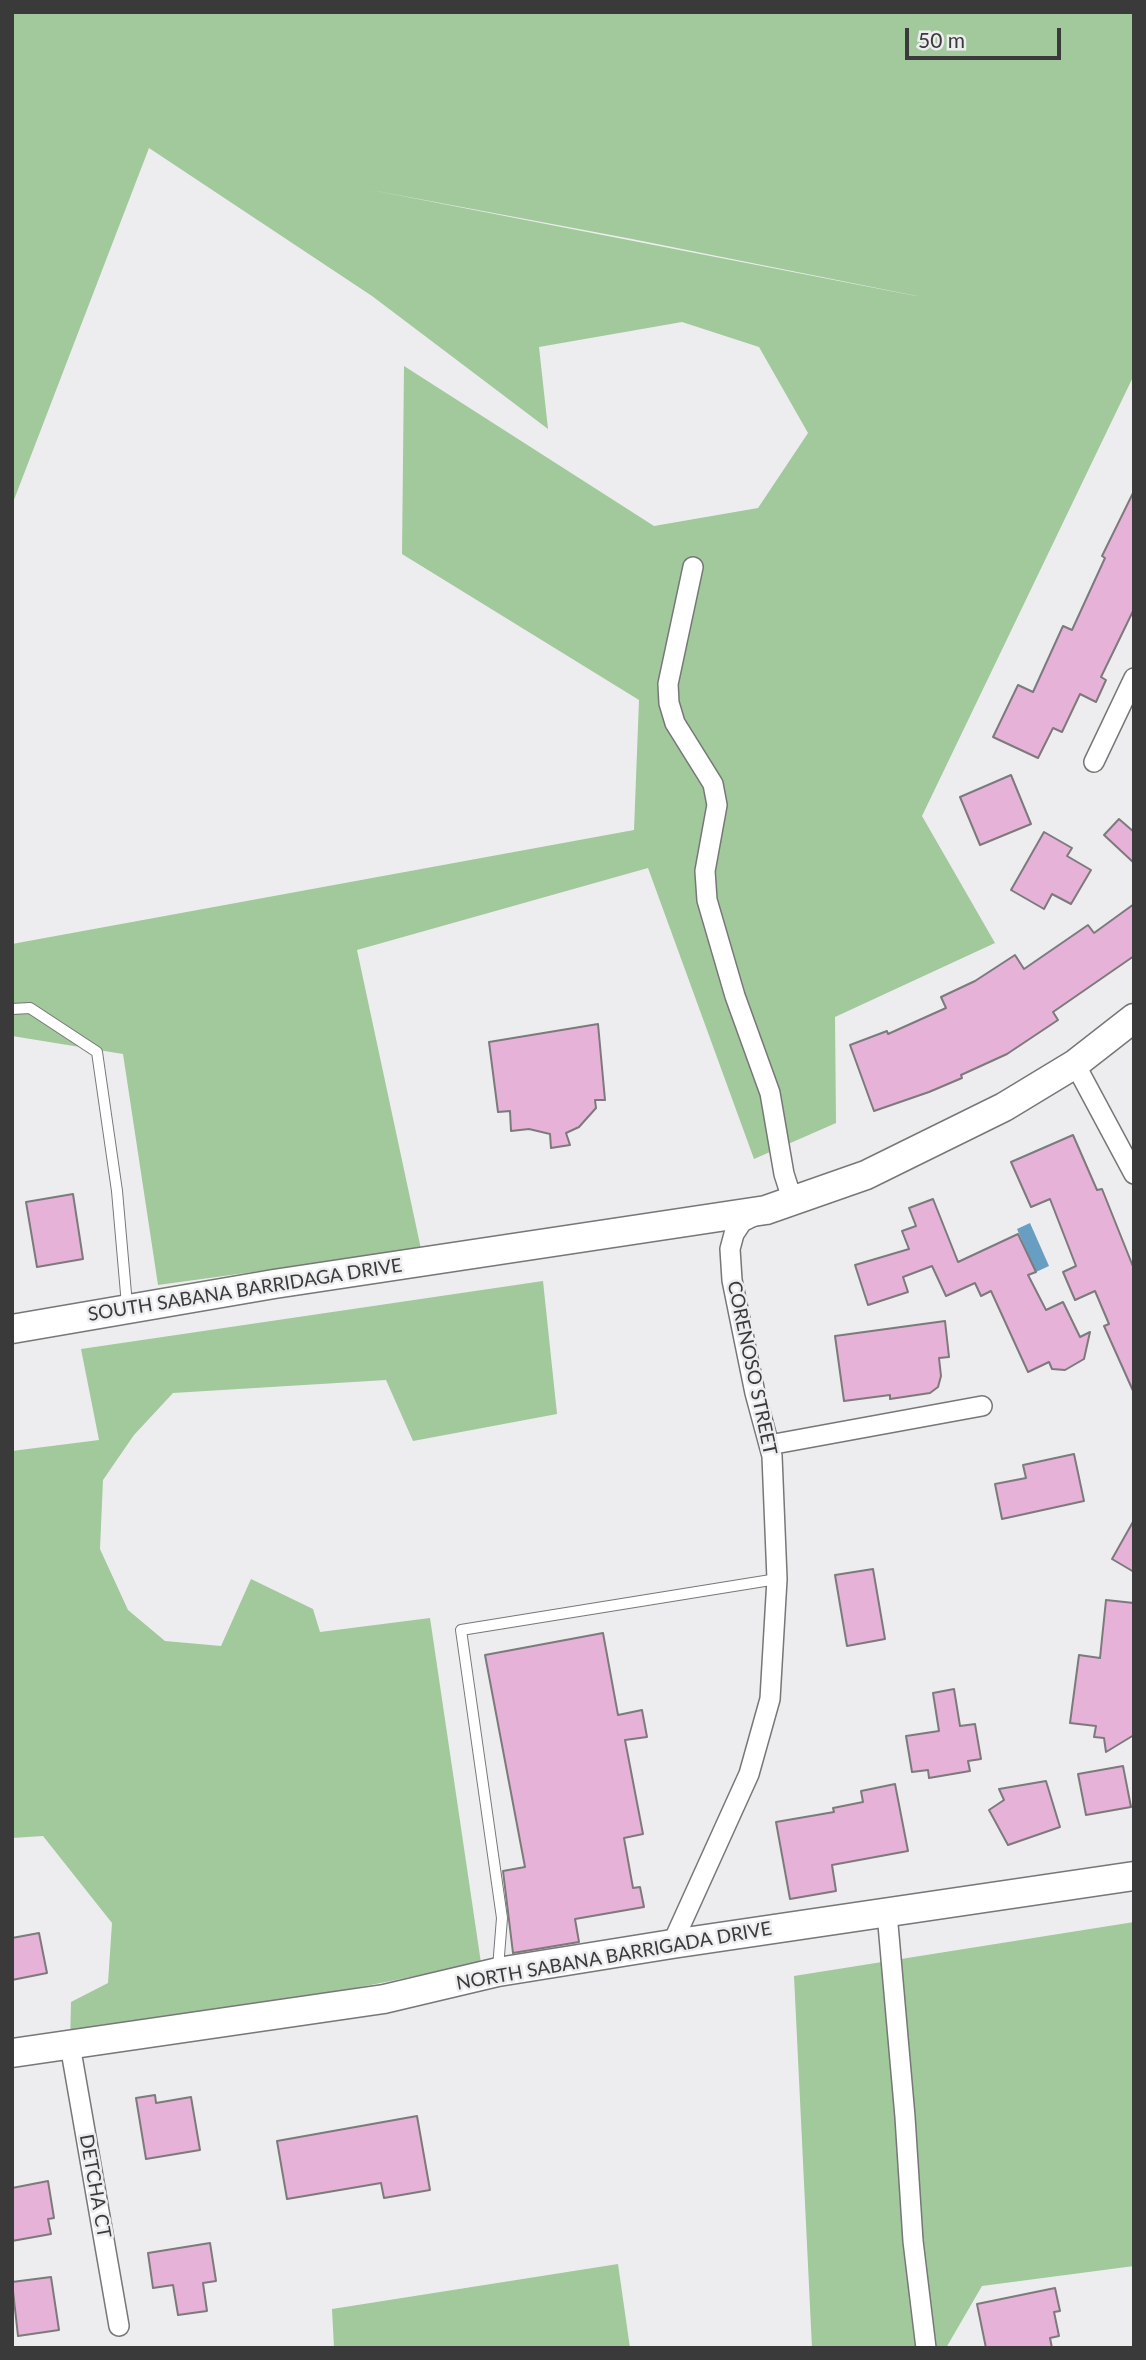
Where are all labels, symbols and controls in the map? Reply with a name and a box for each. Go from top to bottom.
scale bar [908,14,1064,58]
text: 50 m [918,27,965,52]
street label: SOUTH SABANA BARRIDAGA DRIVE [86,1254,404,1326]
street label: CORENOSO STREET [722,1279,782,1457]
street label: NORTH SABANA BARRIGADA DRIVE [454,1917,774,1995]
street label: DETCHA CT [75,2132,115,2240]

